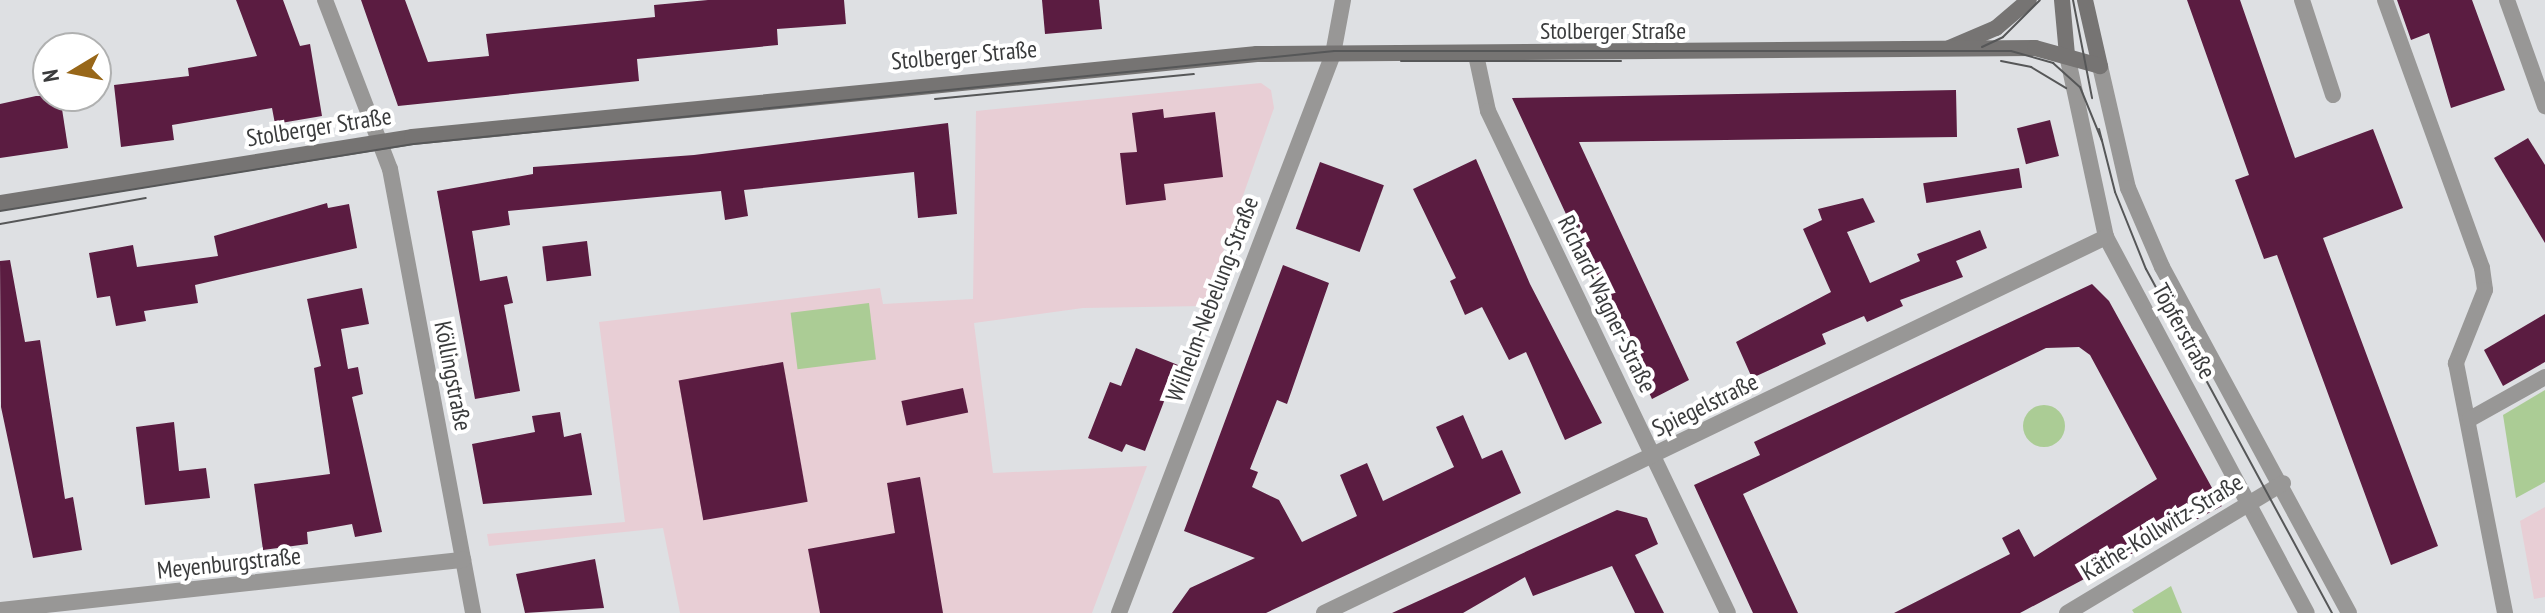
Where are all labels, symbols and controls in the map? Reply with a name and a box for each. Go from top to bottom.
street label: Stolberger Straße [1540,17,1686,45]
north arrow [32,32,112,112]
street label: Stolberger Straße [890,34,1038,76]
text: N [36,68,65,84]
street label: Stolberger Straße [245,101,393,153]
street label: Wilhelm-Nebelung-Straße [1160,192,1264,406]
street label: Richard-Wagner-Straße [1552,211,1662,397]
street label: Töpferstraße [2146,278,2222,384]
street label: Köllingstraße [428,319,478,433]
street label: Spiegelstraße [1647,367,1763,443]
street label: Käthe-Kollwitz-Straße [2076,467,2248,587]
street label: Meyenburgstraße [156,541,302,585]

